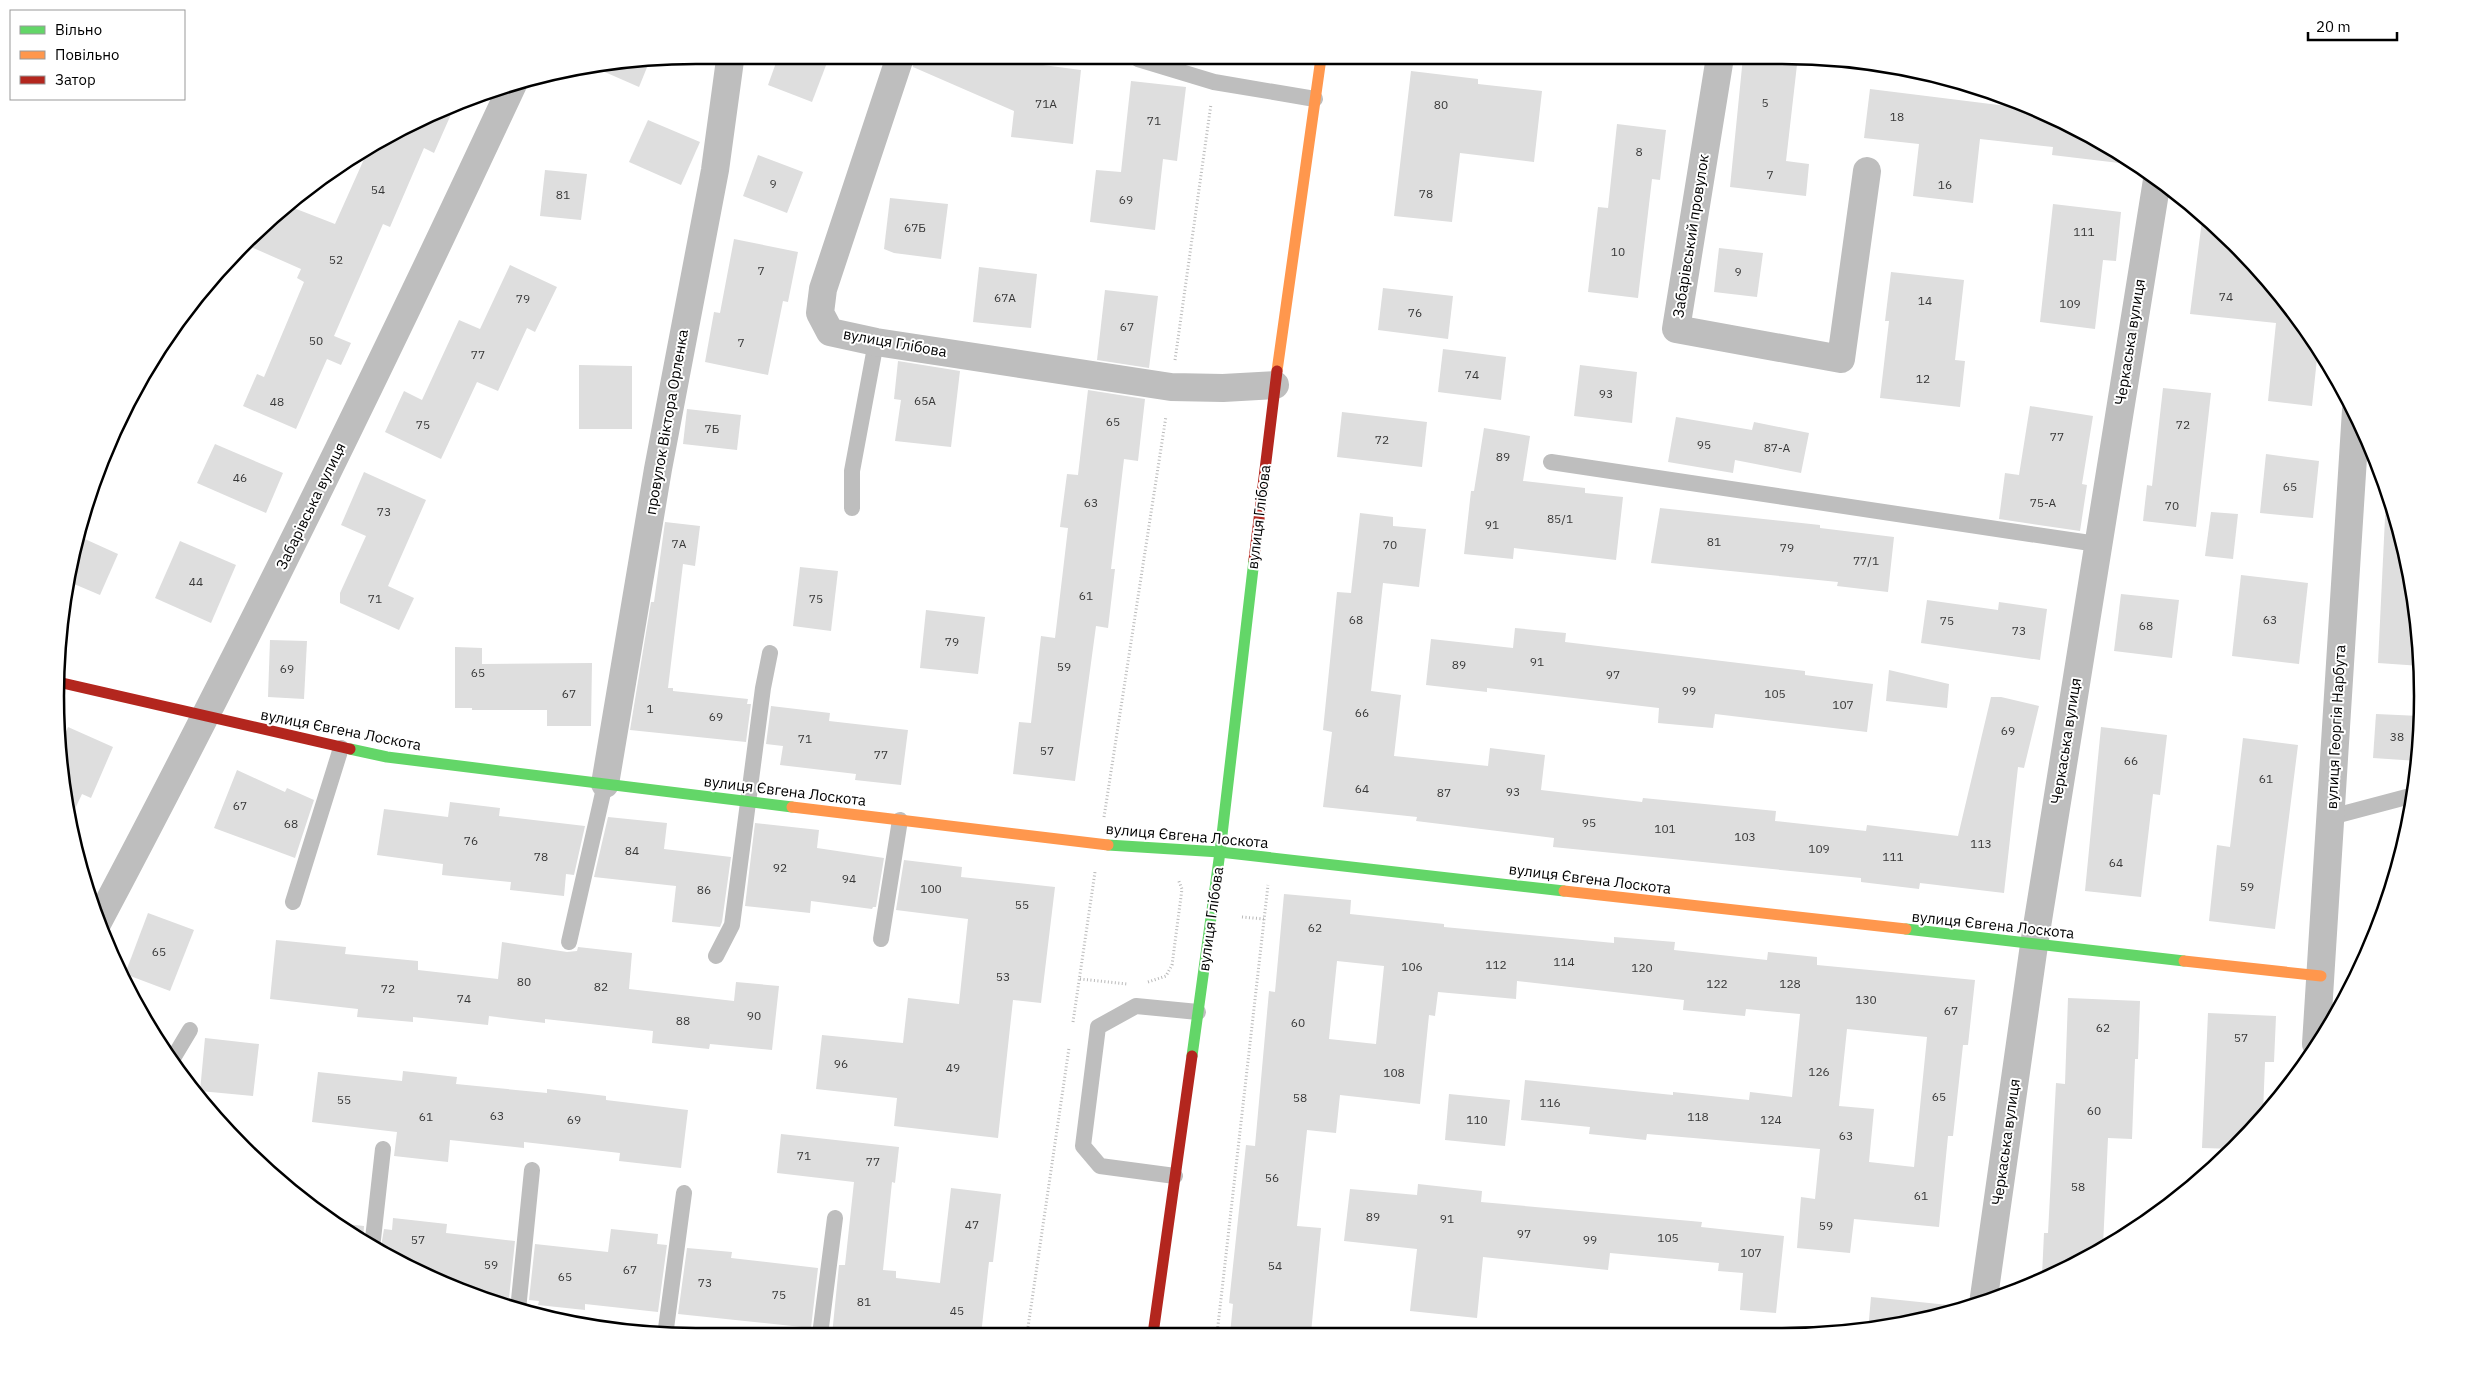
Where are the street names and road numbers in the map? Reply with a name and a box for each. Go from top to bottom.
street label: Забарівський провулок [1668,153,1713,319]
street label: Черкаська вулиця [2110,277,2149,406]
street label: вулиця Глібова [842,324,948,361]
street label: провулок Віктора Орленка [641,328,692,516]
street label: Забарівська вулиця [272,439,350,572]
street label: вулиця Глібова [1243,464,1274,570]
street label: вулиця Георгія Нарбута [2322,644,2349,810]
street label: Черкаська вулиця [2046,676,2085,805]
street label: вулиця Євгена Лоскота [259,705,423,754]
street label: вулиця Євгена Лоскота [703,771,867,810]
street label: вулиця Євгена Лоскота [1105,819,1269,852]
street label: вулиця Євгена Лоскота [1508,859,1672,898]
street label: вулиця Глібова [1194,866,1227,972]
street label: вулиця Євгена Лоскота [1911,907,2075,942]
street label: Черкаська вулиця [1987,1077,2024,1206]

